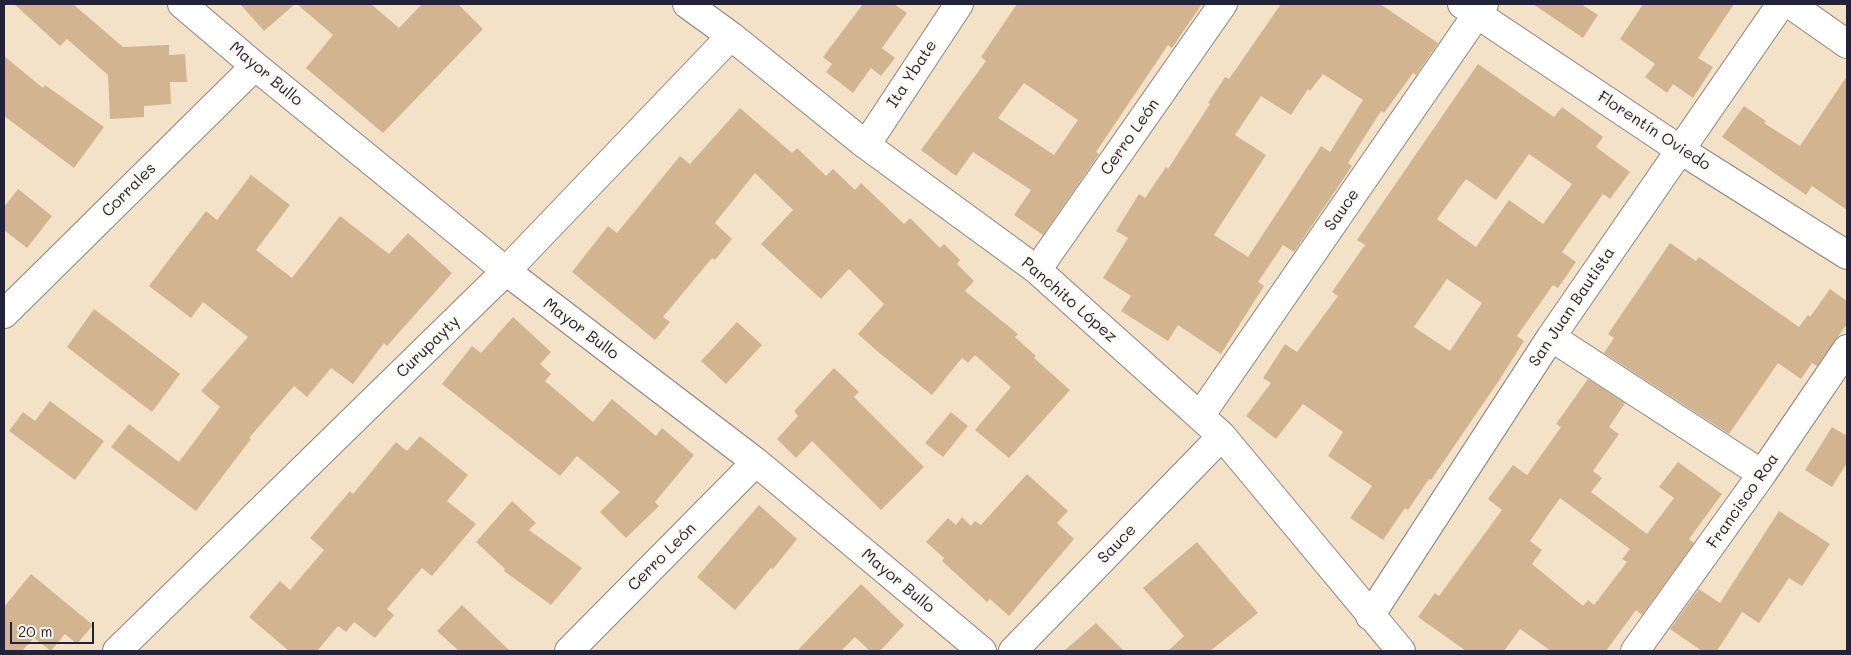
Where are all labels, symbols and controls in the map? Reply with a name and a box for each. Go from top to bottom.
street label: Ita Ybate [883,37,941,111]
street label: Mayor Bullo [225,38,307,110]
street label: Florentín Oviedo [1594,87,1714,175]
street label: Cerro León [1097,95,1163,179]
street label: Corrales [98,159,160,221]
street label: Sauce [1321,185,1363,235]
street label: San Juan Bautista [1525,244,1619,370]
street label: Panchito López [1017,253,1121,347]
street label: Mayor Bullo [539,294,623,364]
street label: Curupayty [392,312,464,382]
street label: Francisco Roa [1703,450,1783,552]
street label: Cerro León [624,519,700,595]
street label: Sauce [1094,520,1140,568]
street label: Mayor Bullo [857,545,939,617]
scale bar [12,612,96,644]
text: 20 m [18,621,52,641]

